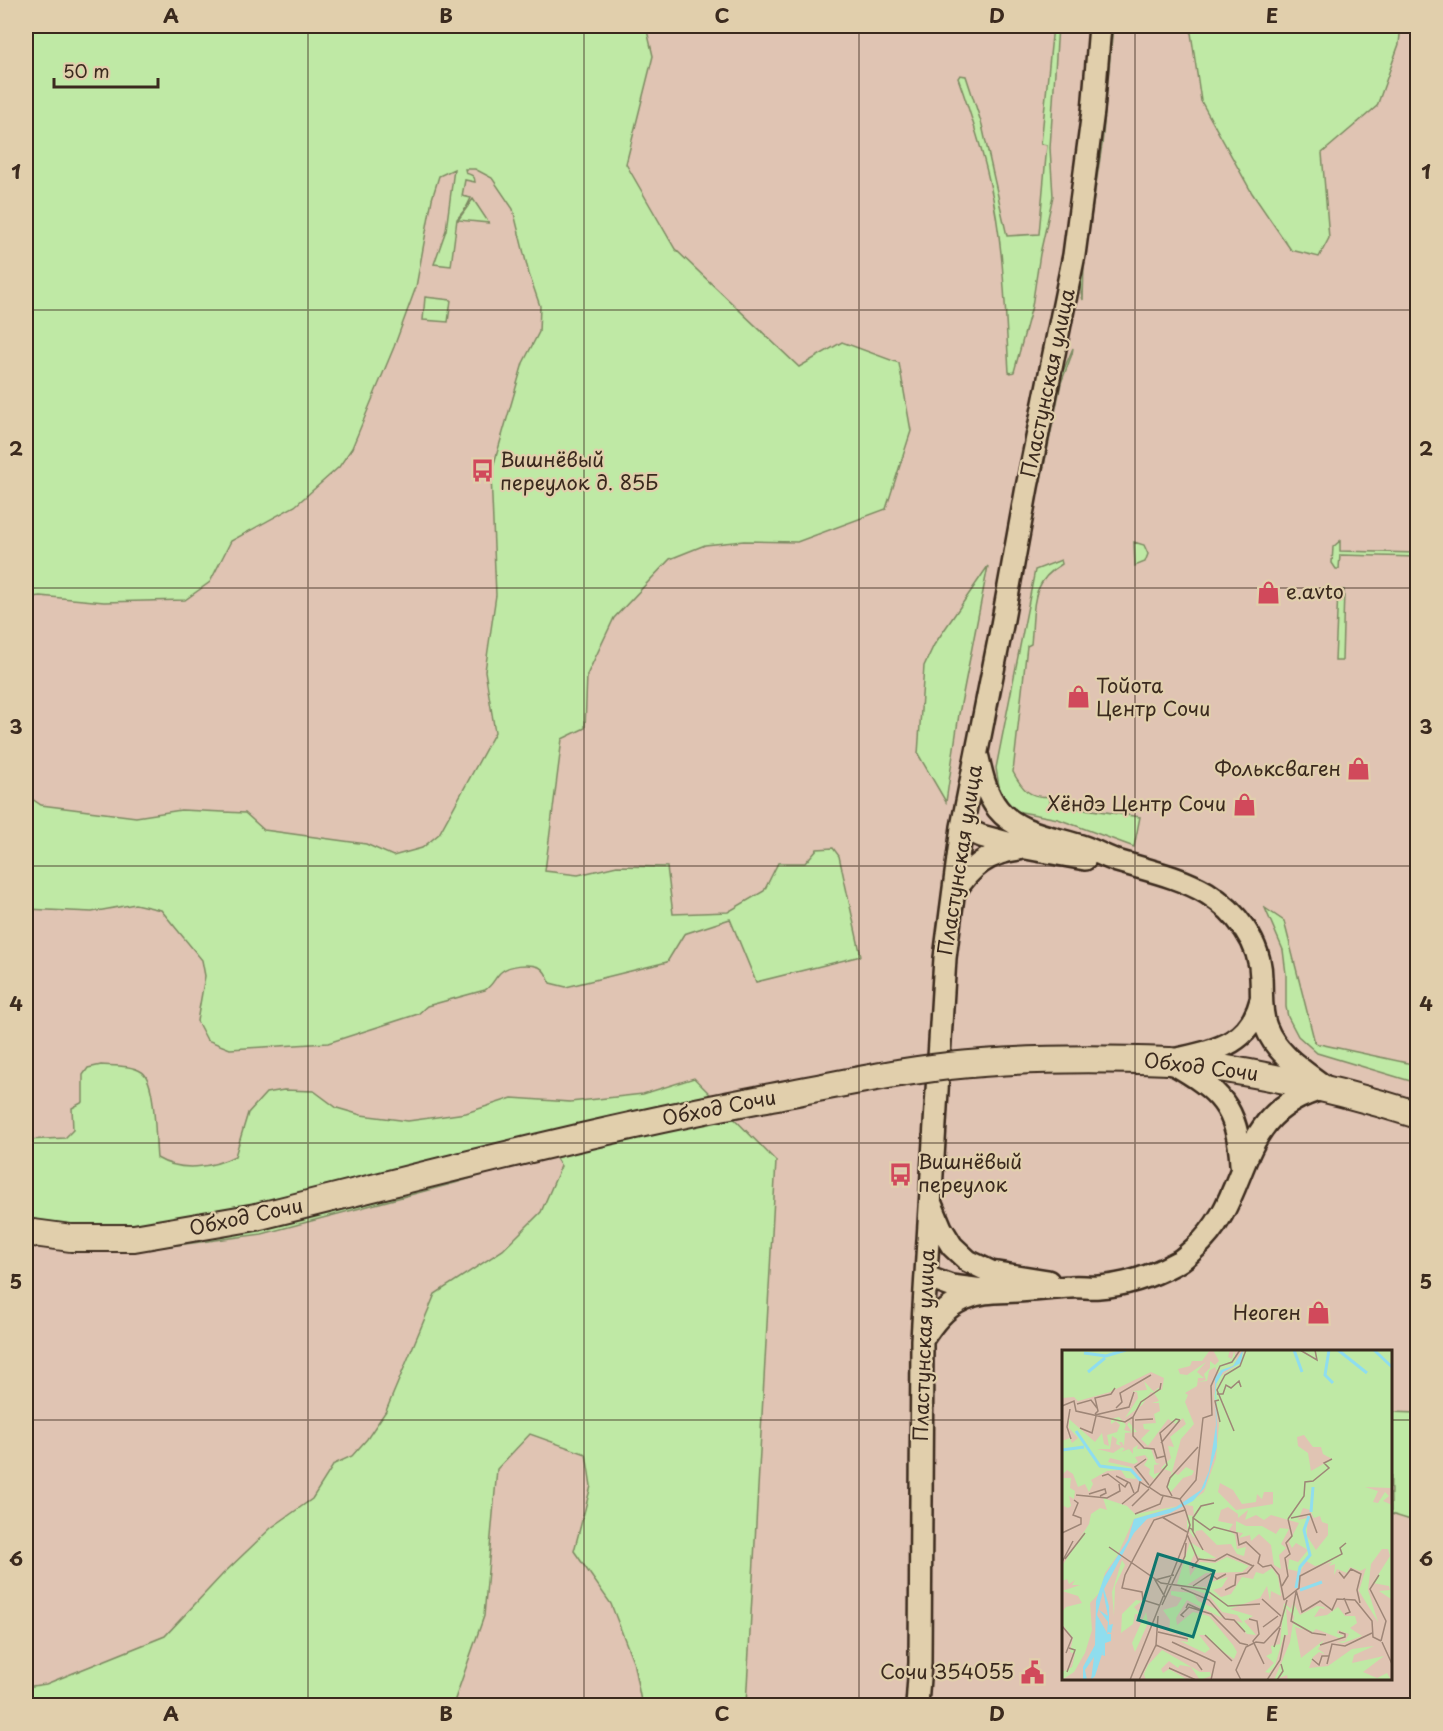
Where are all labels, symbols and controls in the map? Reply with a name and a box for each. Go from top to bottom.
text: A [163,0,179,30]
text: B [439,0,453,30]
text: C [714,0,730,30]
text: D [989,0,1005,30]
text: E [1266,0,1278,30]
scale bar [54,51,158,89]
text: 50 m [63,57,110,84]
text: 1 [11,156,21,186]
text: 1 [1421,156,1431,186]
street label: Пластунская улица [1012,285,1082,480]
text: 2 [9,433,23,463]
text: 2 [1419,433,1433,463]
place label: Вишнёвый переулок д. 85Б [500,444,658,497]
bus stop icon: Вишнёвый переулок д. 85Б [469,458,495,484]
place label: e.avto [1286,576,1344,606]
shop icon: e.avto [1255,579,1281,605]
place label: Тойота Центр Сочи [1096,670,1210,723]
shop icon: Тойота Центр Сочи [1065,684,1091,710]
text: 3 [9,711,23,741]
text: 3 [1419,711,1433,741]
place label: Фольксваген [1214,753,1341,783]
shop icon: Фольксваген [1346,756,1372,782]
street label: Пластунская улица [929,762,989,957]
place label: Хёндэ Центр Сочи [1047,788,1226,818]
shop icon: Хёндэ Центр Сочи [1231,791,1257,817]
text: 4 [9,988,23,1018]
text: 4 [1419,988,1433,1018]
street label: Обход Сочи [1142,1044,1260,1088]
street label: Обход Сочи [659,1081,778,1133]
place label: Вишнёвый переулок [918,1146,1022,1199]
bus stop icon: Вишнёвый переулок [887,1161,913,1187]
street label: Обход Сочи [186,1189,305,1243]
street label: Пластунская улица [905,1248,941,1442]
text: 5 [10,1266,22,1296]
text: 5 [1420,1266,1432,1296]
place label: Неоген [1233,1297,1301,1327]
shop icon: Неоген [1306,1300,1332,1326]
inset map [1062,1350,1392,1680]
text: 6 [9,1543,23,1573]
text: 6 [1419,1543,1433,1573]
place label: Сочи 354055 [880,1656,1014,1686]
public building icon: Сочи 354055 [1019,1659,1045,1685]
text: A [163,1698,179,1728]
text: B [439,1698,453,1728]
text: C [714,1698,730,1728]
text: D [989,1698,1005,1728]
text: E [1266,1698,1278,1728]

